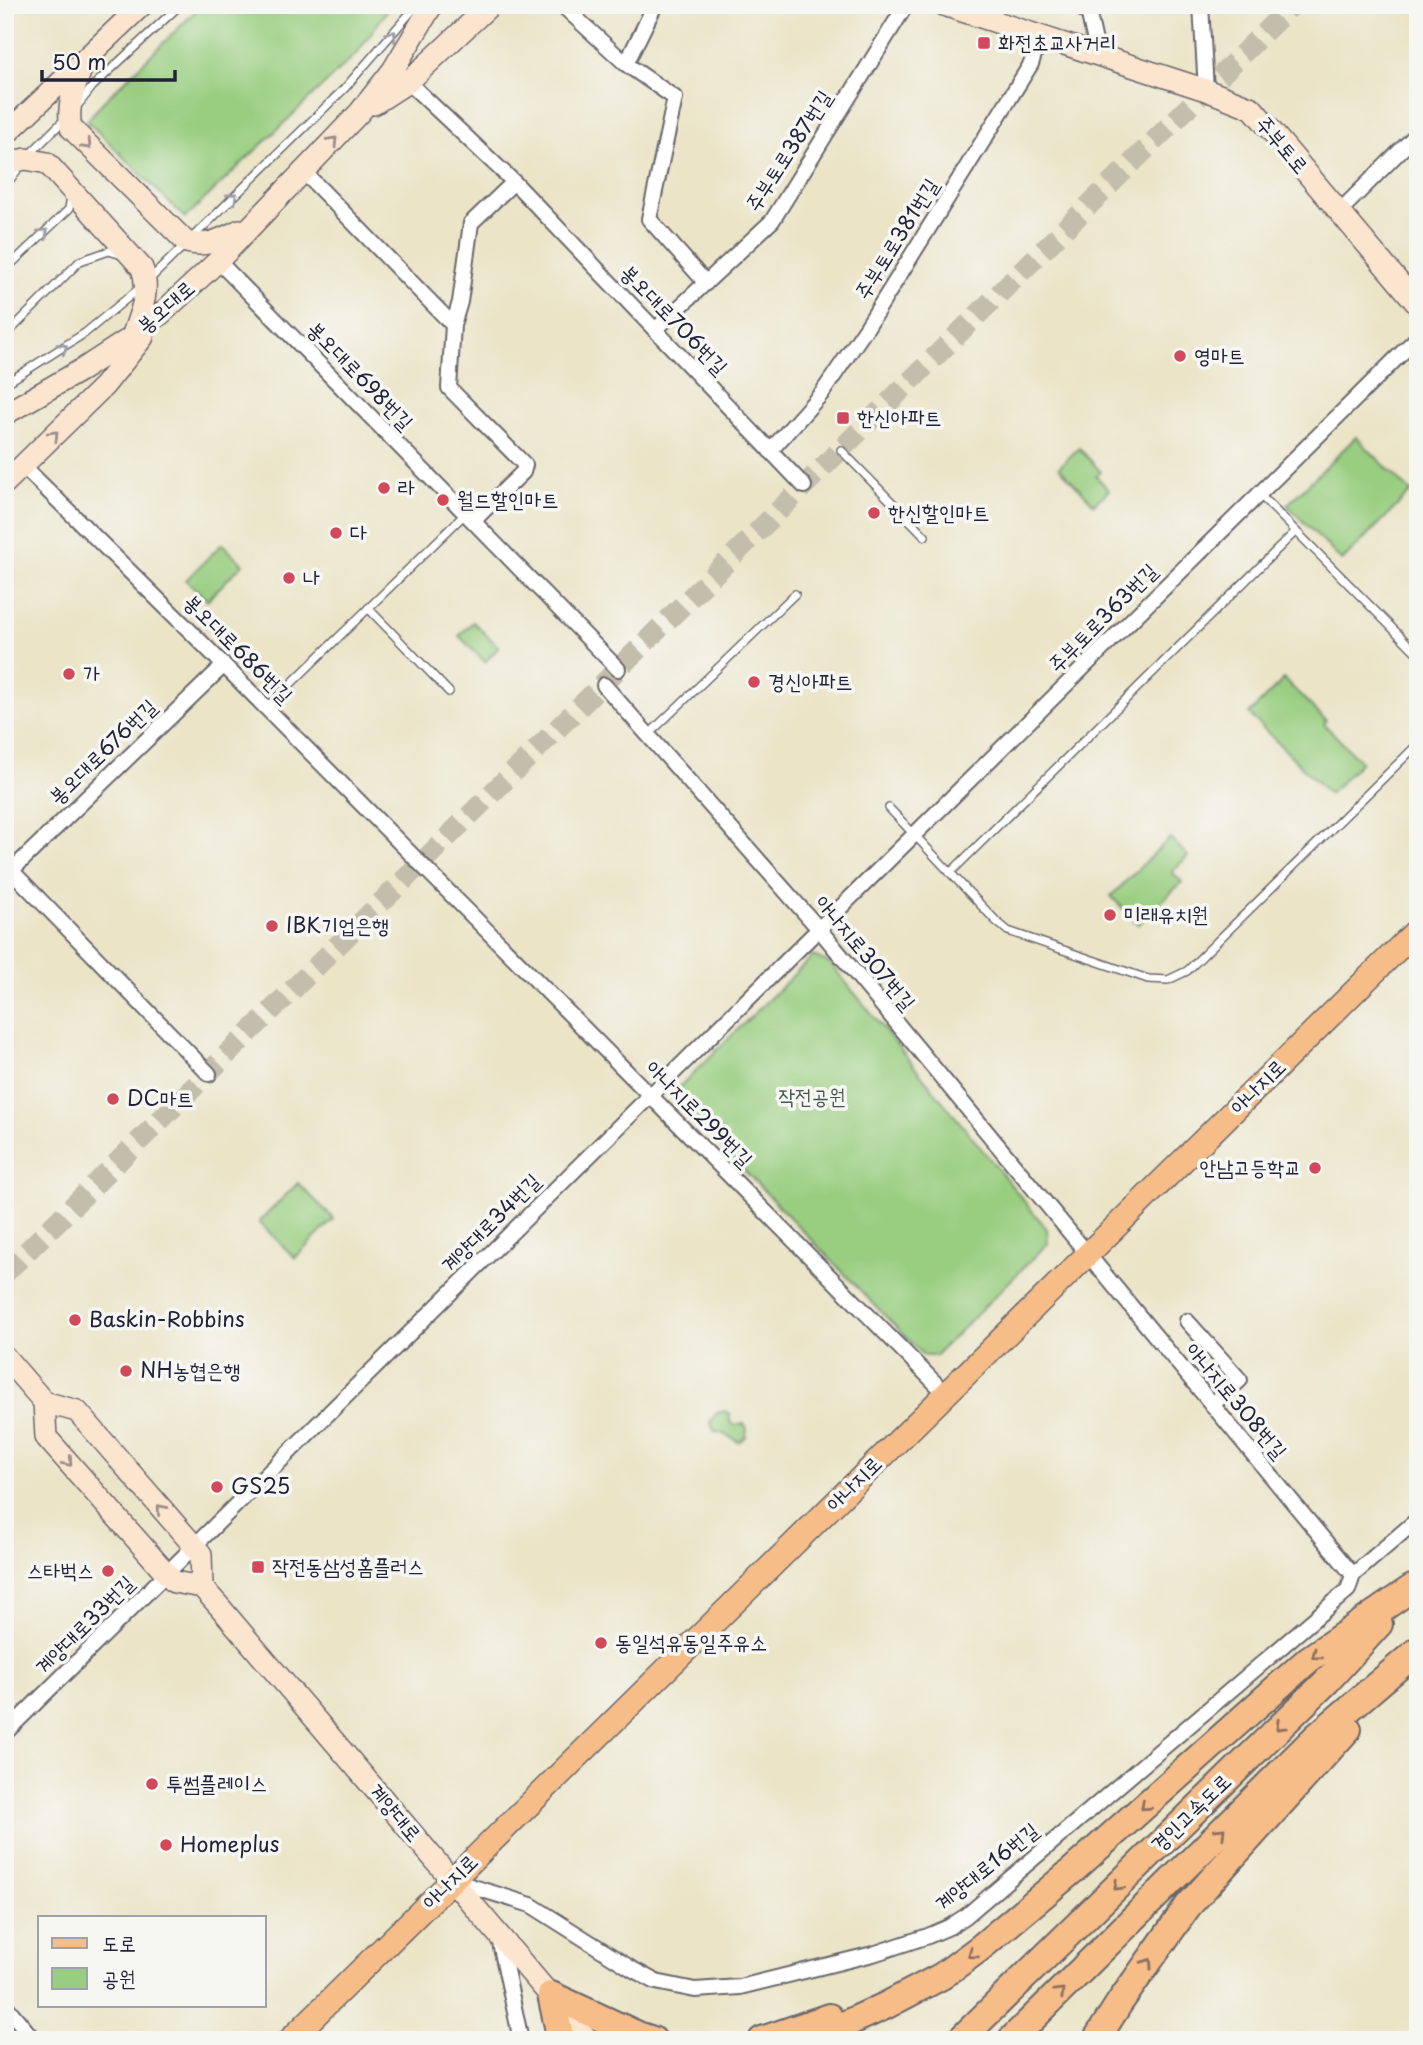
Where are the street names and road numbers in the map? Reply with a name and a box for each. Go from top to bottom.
street label: 주부토로387번길 [736,83,839,217]
street label: 주부토로 [1250,108,1318,180]
street label: 주부토로381번길 [845,171,945,305]
street label: 봉오대로706번길 [614,256,737,381]
street label: 봉오대로 [129,271,201,340]
street label: 봉오대로698번길 [301,313,422,436]
street label: 주부토로363번길 [1040,554,1164,679]
street label: 봉오대로686번길 [177,586,301,710]
street label: 봉오대로676번길 [40,690,163,811]
street label: 아나지로307번길 [809,887,924,1016]
street label: 아나지로 [1221,1050,1292,1121]
street label: 아나지로299번길 [639,1052,761,1174]
street label: 계양대로34번길 [433,1165,547,1279]
street label: 아나지로308번길 [1179,1334,1296,1465]
street label: 아나지로 [817,1447,888,1518]
street label: 계양대로33번길 [27,1567,141,1680]
street label: 경인고속도로 [1142,1765,1237,1858]
street label: 계양대로 [363,1776,431,1848]
street label: 계양대로16번길 [927,1813,1045,1917]
street label: 아나지로 [413,1845,484,1916]

